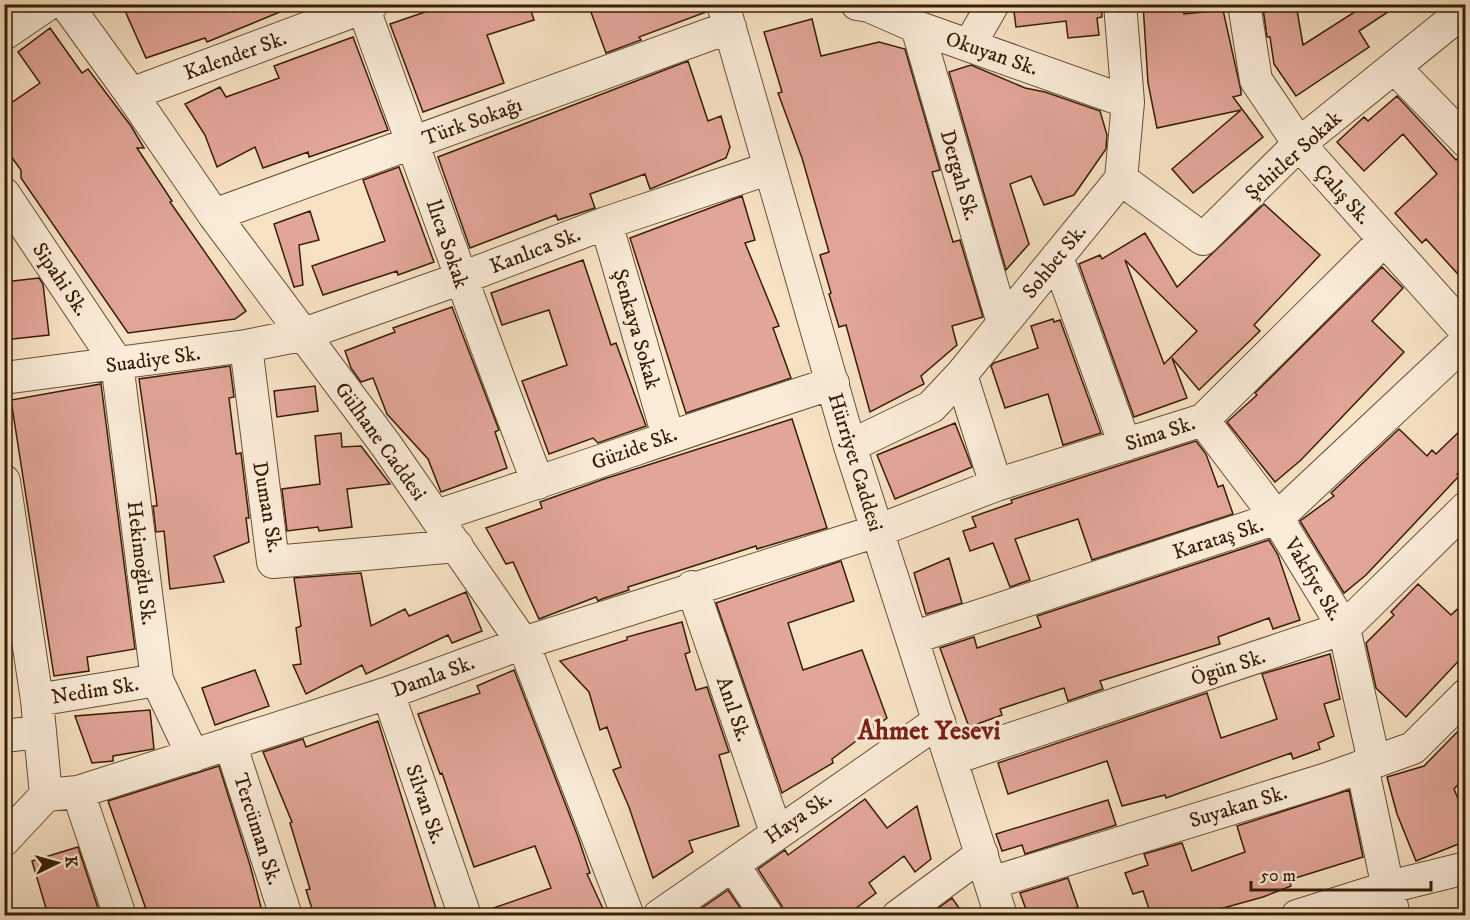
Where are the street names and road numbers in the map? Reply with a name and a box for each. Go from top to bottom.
street label: Kalender Sk. [180,25,290,87]
street label: Okuyan Sk. [942,26,1041,82]
street label: Türk Sokağı [419,92,526,152]
street label: Şehitler Sokak [1240,105,1348,206]
street label: Dergah Sk. [934,127,984,224]
street label: Çalış Sk. [1308,159,1376,230]
street label: llıca Sokak [420,197,474,292]
street label: Sohbet Sk. [1017,219,1093,304]
street label: Kanlıca Sk. [486,222,584,280]
street label: Sipahi Sk. [26,238,94,321]
street label: Şenkaya Sokak [606,266,666,393]
street label: Suadiye Sk. [104,340,202,380]
street label: Gülhane Caddesi [328,377,432,506]
street label: Hürriyet Caddesi [822,390,888,535]
street label: Sima Sk. [1122,410,1199,457]
street label: Güzide Sk. [588,421,681,476]
street label: Duman Sk. [246,459,288,555]
street label: Hekimoğlu Sk. [120,499,162,627]
street label: Karataş Sk. [1170,512,1267,566]
street label: Vakfiye Sk. [1278,532,1348,626]
street label: Ögün Sk. [1187,643,1269,692]
street label: Damla Sk. [388,650,478,704]
street label: Nedim Sk. [50,671,141,711]
street label: Anıl Sk. [710,673,756,745]
street label: Silvan Sk. [399,761,451,848]
street label: Tercüman Sk. [227,770,287,888]
street label: Suyakan Sk. [1186,780,1291,834]
street label: Haya Sk. [760,785,837,850]

